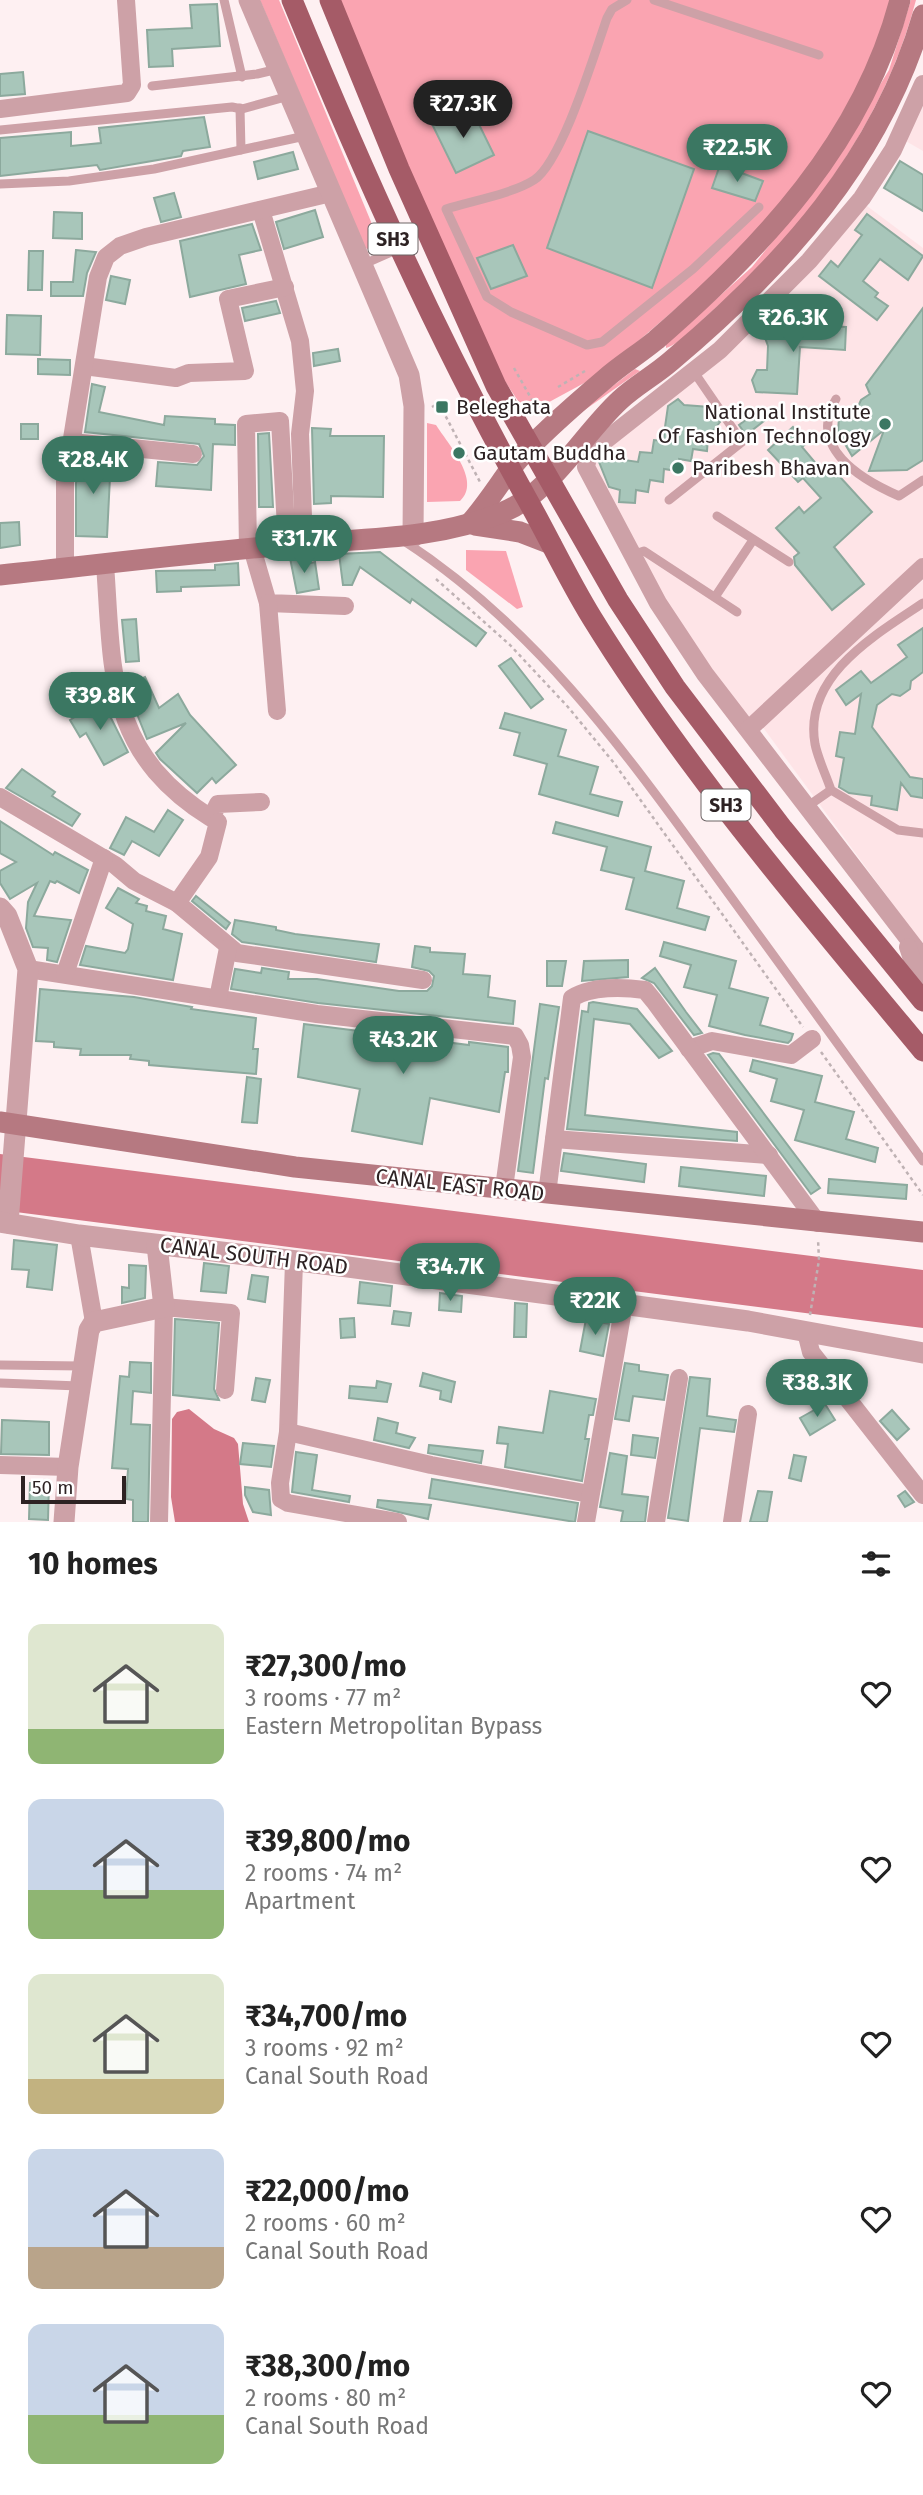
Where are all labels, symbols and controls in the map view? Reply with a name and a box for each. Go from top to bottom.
pin: ₹27.3K [406,80,520,140]
text: ₹27.3K [429,89,497,117]
pin: ₹22.5K [680,124,794,184]
text: ₹22.5K [703,133,771,161]
road number: SH3 [368,224,418,255]
pin: ₹26.3K [736,294,850,354]
text: ₹26.3K [758,303,828,331]
place label: Beleghata [456,394,551,420]
marker: Beleghata [434,399,450,415]
place label: National Institute Of Fashion Technology [658,399,872,449]
marker: National Institute Of Fashion Technology [877,416,893,432]
pin: ₹28.4K [36,436,150,496]
place label: Gautam Buddha [473,440,626,466]
text: ₹28.4K [58,445,128,473]
marker: Gautam Buddha [451,445,467,461]
place label: Paribesh Bhavan [692,455,850,481]
marker: Paribesh Bhavan [670,460,686,476]
pin: ₹31.7K [247,516,361,575]
text: ₹31.7K [271,524,337,552]
pin: ₹39.8K [43,672,157,732]
text: ₹39.8K [65,681,135,709]
road number: SH3 [702,790,750,820]
pin: ₹43.2K [346,1016,460,1076]
text: ₹43.2K [369,1025,437,1053]
street label: CANAL EAST ROAD [374,1163,546,1207]
street label: CANAL SOUTH ROAD [159,1232,349,1280]
pin: ₹34.7K [393,1244,507,1303]
text: ₹34.7K [416,1252,484,1280]
pin: ₹22K [554,1278,636,1337]
text: ₹22K [570,1286,620,1314]
pin: ₹38.3K [760,1360,874,1419]
text: ₹38.3K [782,1368,852,1396]
scale bar [21,1473,126,1505]
text: 50 m [32,1476,73,1499]
icon: filters [857,1545,895,1583]
text: 10 homes [28,1546,158,1582]
text: ₹27,300/mo [245,1648,406,1684]
icon: home [84,1652,168,1736]
icon: heart [857,1675,895,1713]
text: 3 rooms · 77 m² [245,1684,401,1712]
text: Eastern Metropolitan Bypass [245,1712,542,1740]
text: ₹39,800/mo [245,1823,411,1859]
icon: home [84,1827,168,1911]
icon: heart [857,1850,895,1888]
text: 2 rooms · 74 m² [245,1859,402,1887]
text: Apartment [245,1887,355,1915]
text: ₹34,700/mo [245,1998,407,2034]
icon: home [84,2002,168,2086]
icon: heart [857,2025,895,2063]
text: 3 rooms · 92 m² [245,2034,404,2062]
text: Canal South Road [245,2062,429,2090]
text: ₹22,000/mo [245,2173,409,2209]
icon: home [84,2177,168,2261]
icon: heart [857,2200,895,2238]
text: 2 rooms · 60 m² [245,2209,406,2237]
text: Canal South Road [245,2237,429,2265]
text: ₹38,300/mo [245,2348,410,2384]
icon: home [84,2352,168,2436]
icon: heart [857,2375,895,2413]
text: 2 rooms · 80 m² [245,2384,406,2412]
text: Canal South Road [245,2412,429,2440]

